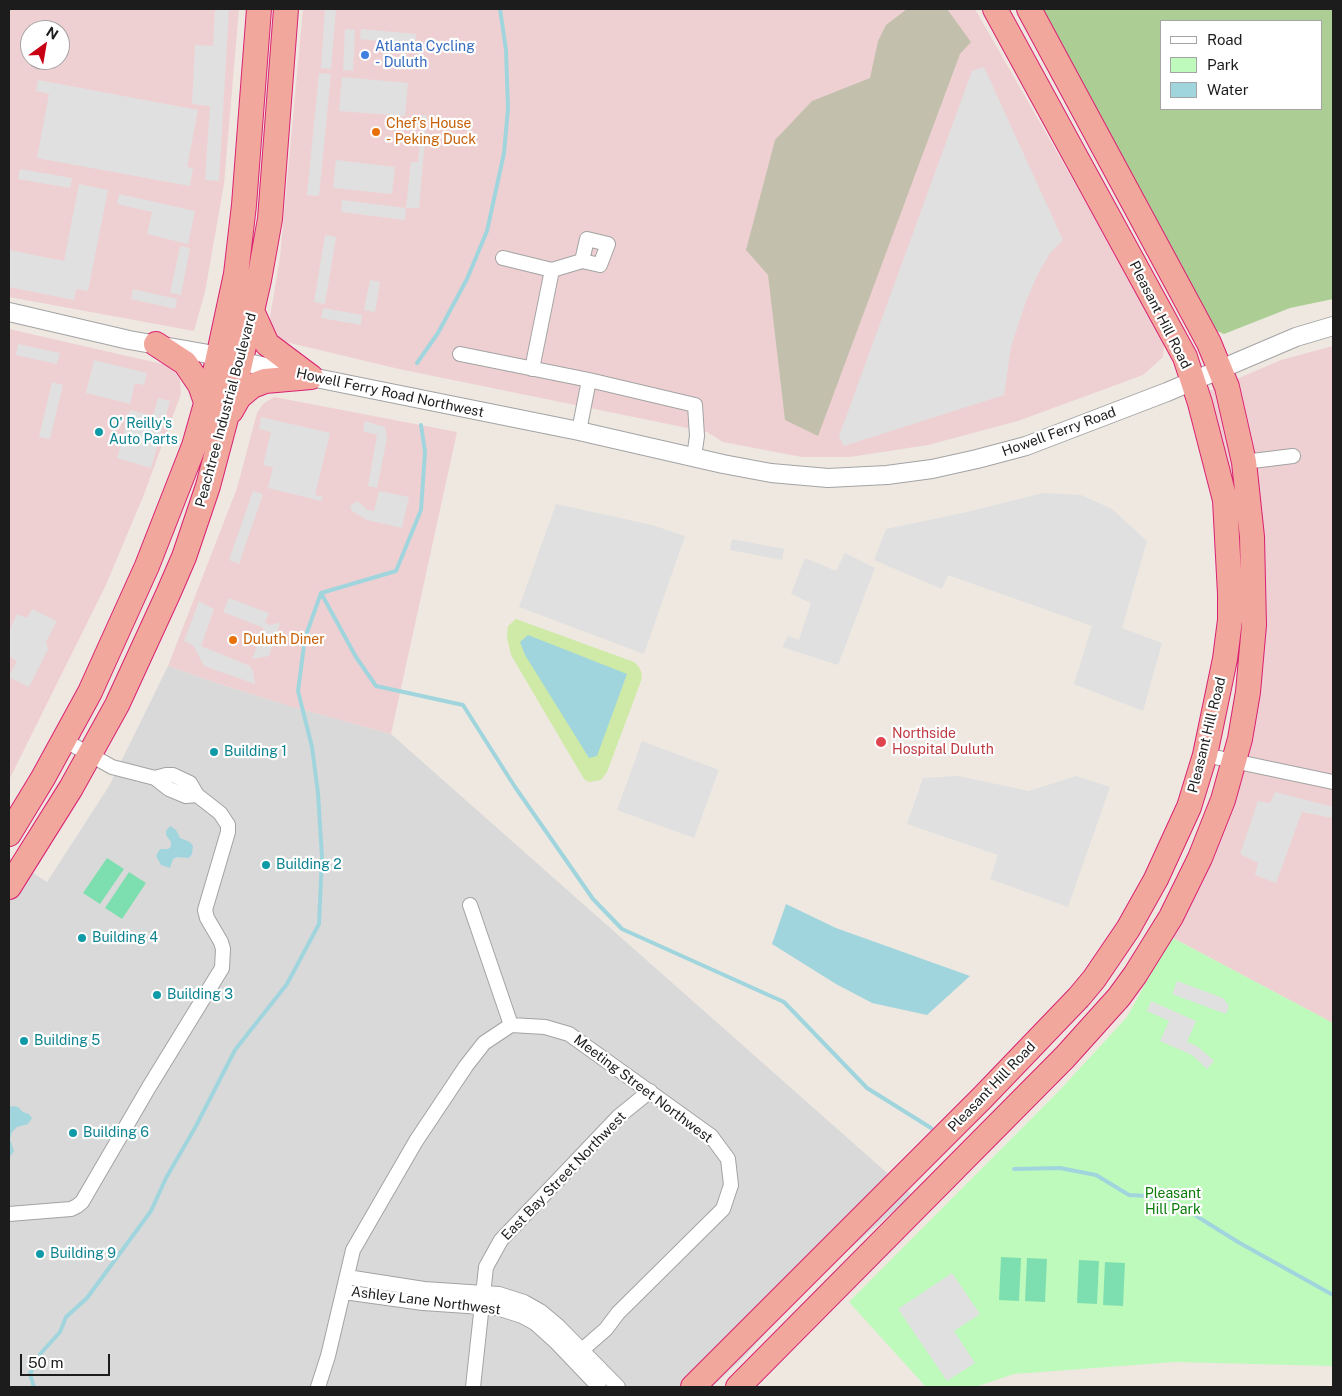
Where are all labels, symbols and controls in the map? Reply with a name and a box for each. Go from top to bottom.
north arrow [20,20,70,70]
legend [1160,20,1322,110]
text: N [44,23,61,43]
text: Road [1207,31,1243,48]
place label: Atlanta Cycling - Duluth [375,39,475,72]
marker: Atlanta Cycling - Duluth [359,49,371,61]
text: Park [1207,56,1239,73]
text: Water [1207,81,1249,98]
place label: Chef's House - Peking Duck [386,116,476,148]
marker: Chef's House - Peking Duck [370,126,382,138]
street label: Pleasant Hill Road [1126,258,1194,372]
street label: Peachtree Industrial Boulevard [192,311,260,509]
street label: Howell Ferry Road Northwest [295,365,485,421]
street label: Howell Ferry Road [1000,404,1118,460]
place label: O' Reilly's Auto Parts [109,416,178,448]
marker: O' Reilly's Auto Parts [93,426,105,438]
place label: Duluth Diner [243,632,325,648]
marker: Duluth Diner [227,634,239,646]
street label: Pleasant Hill Road [1184,675,1230,795]
place label: Northside Hospital Duluth [892,726,994,759]
marker: Northside Hospital Duluth [874,735,888,749]
place label: Building 1 [224,744,287,760]
marker: Building 1 [208,746,220,758]
place label: Building 2 [276,857,342,873]
marker: Building 2 [260,859,272,871]
place label: Building 4 [92,930,158,946]
marker: Building 4 [76,932,88,944]
place label: Building 3 [167,987,233,1003]
marker: Building 3 [151,989,163,1001]
street label: Meeting Street Northwest [570,1031,716,1147]
place label: Building 5 [34,1033,100,1049]
marker: Building 5 [18,1035,30,1047]
street label: Pleasant Hill Road [945,1038,1039,1136]
street label: East Bay Street Northwest [498,1108,630,1244]
place label: Building 6 [83,1125,149,1141]
marker: Building 6 [67,1127,79,1139]
park label: Pleasant Hill Park [1145,1186,1201,1218]
place label: Building 9 [50,1246,116,1262]
marker: Building 9 [34,1248,46,1260]
street label: Ashley Lane Northwest [350,1283,502,1319]
scale bar [22,1344,112,1376]
text: 50 m [28,1354,63,1371]

